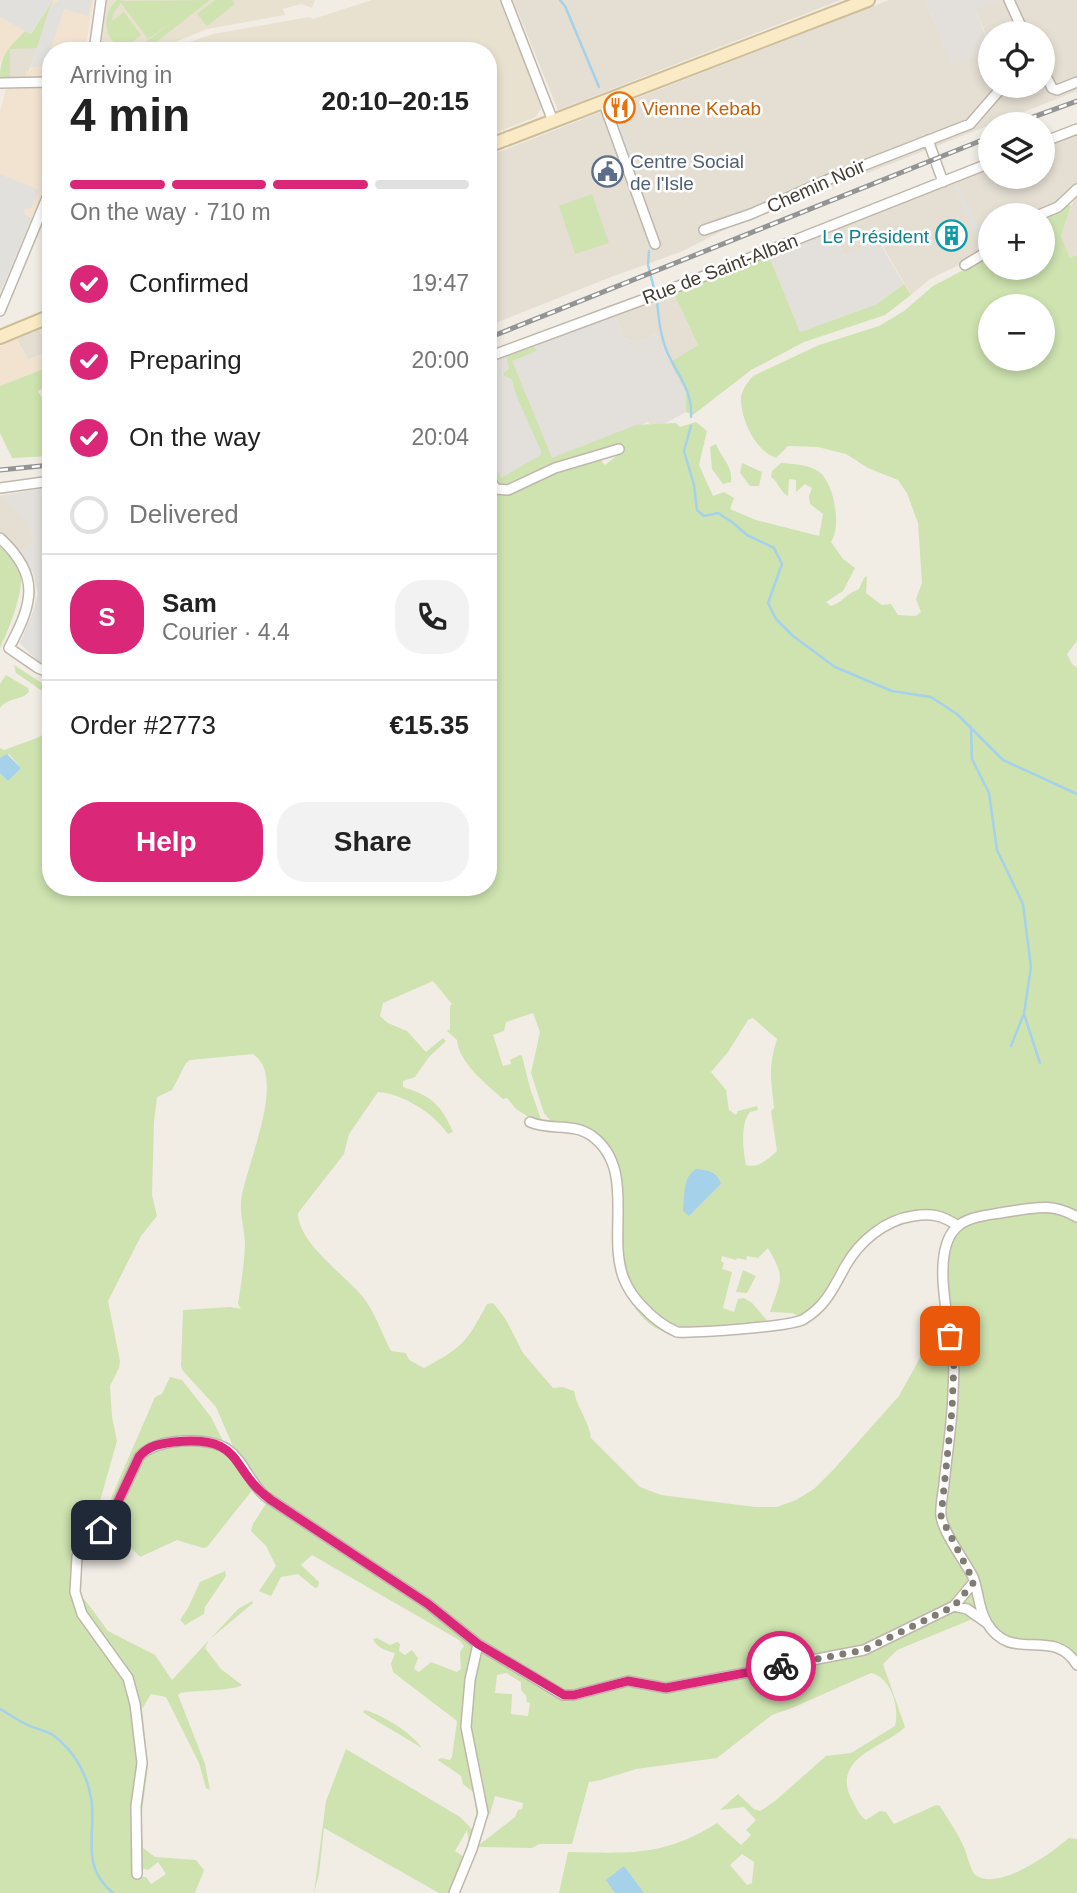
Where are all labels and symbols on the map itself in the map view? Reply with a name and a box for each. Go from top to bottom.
restaurant icon: Vienne Kebab [602,91,636,125]
place label: Vienne Kebab [642,98,761,119]
place label: Centre Social de l'Isle [630,151,744,194]
public building icon: Centre Social de l'Isle [590,155,624,189]
street label: Chemin Noir [763,155,869,217]
building icon: Le Président [935,219,969,253]
place label: Le Président [822,226,930,247]
street label: Rue de Saint-Alban [639,230,801,308]
pin [920,1306,980,1366]
pin [71,1500,131,1560]
courier [746,1631,816,1701]

